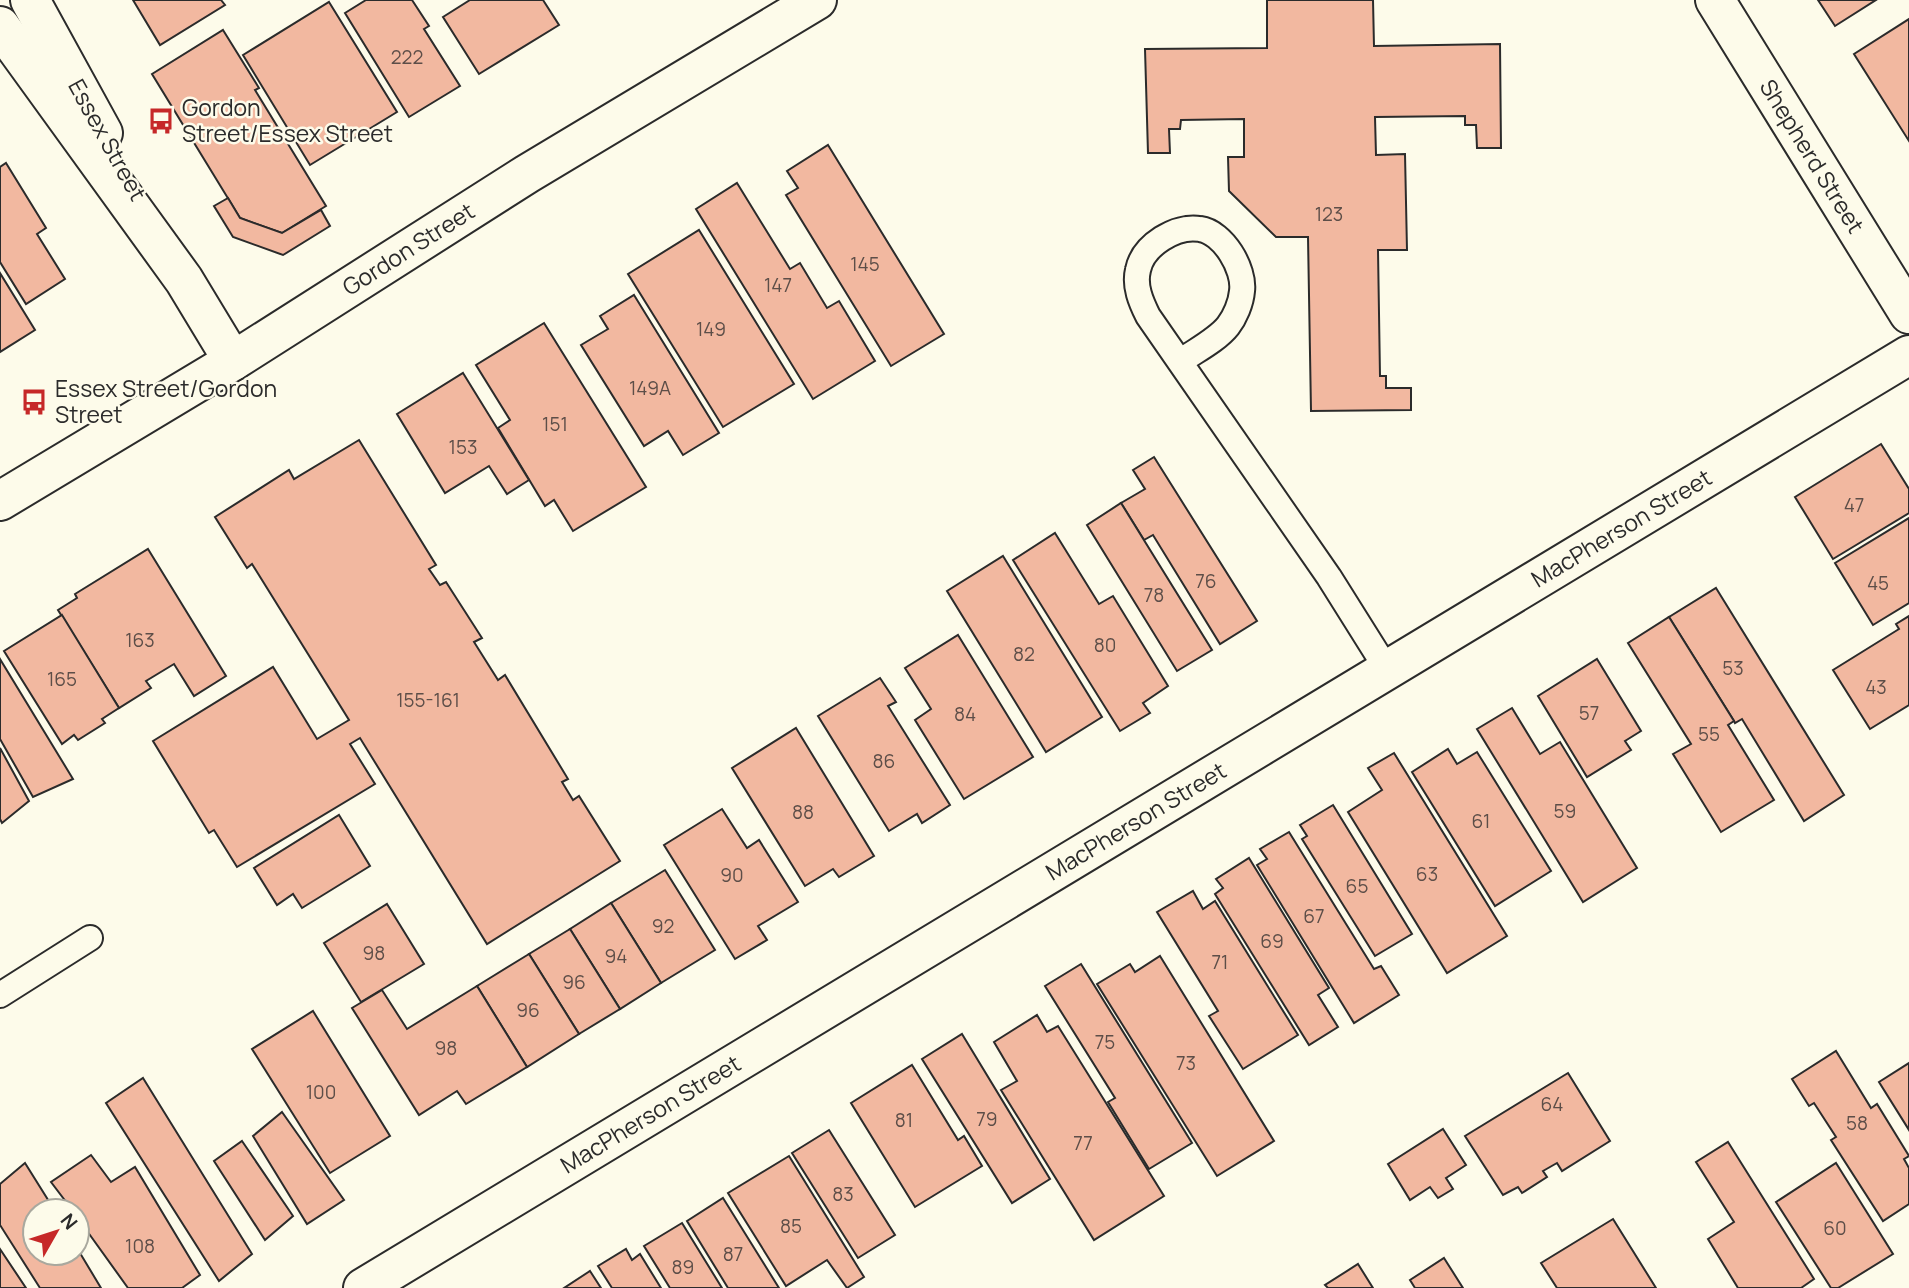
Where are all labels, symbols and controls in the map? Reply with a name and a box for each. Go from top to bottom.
house number: 222 [391,44,423,70]
street label: Essex Street [61,73,154,206]
street label: Shepherd Street [1753,73,1872,239]
place label: Gordon Street/Essex Street [182,91,393,149]
bus stop icon: Gordon Street/Essex Street [146,106,176,136]
street label: Gordon Street [336,194,480,302]
house number: 123 [1315,201,1343,227]
house number: 145 [850,251,880,277]
house number: 147 [764,272,792,298]
house number: 149 [696,316,726,342]
place label: Essex Street/Gordon Street [55,372,277,430]
house number: 149A [629,375,671,401]
bus stop icon: Essex Street/Gordon Street [19,387,49,417]
house number: 151 [542,411,568,437]
house number: 153 [449,434,477,460]
street label: MacPherson Street [1525,461,1717,594]
house number: 47 [1844,492,1864,518]
house number: 76 [1195,568,1217,594]
house number: 45 [1867,570,1889,596]
house number: 78 [1144,582,1164,608]
house number: 163 [125,627,155,653]
house number: 80 [1094,632,1116,658]
house number: 82 [1013,641,1035,667]
house number: 53 [1722,655,1744,681]
house number: 165 [47,666,77,692]
house number: 43 [1865,674,1887,700]
house number: 155-161 [396,687,460,713]
house number: 57 [1579,700,1599,726]
house number: 84 [954,701,976,727]
house number: 55 [1698,721,1720,747]
house number: 86 [873,748,895,774]
street label: MacPherson Street [1039,754,1232,887]
house number: 59 [1554,798,1576,824]
house number: 88 [792,799,814,825]
house number: 61 [1472,808,1490,834]
house number: 63 [1416,861,1438,887]
house number: 90 [720,862,744,888]
house number: 65 [1346,873,1368,899]
house number: 67 [1303,903,1325,929]
house number: 92 [652,913,674,939]
house number: 69 [1260,928,1284,954]
house number: 98 [363,940,385,966]
house number: 94 [605,943,628,969]
house number: 71 [1212,949,1228,975]
house number: 96 [562,969,586,995]
house number: 96 [516,997,540,1023]
house number: 75 [1095,1029,1115,1055]
house number: 98 [435,1035,457,1061]
street label: MacPherson Street [554,1047,746,1180]
house number: 73 [1176,1050,1196,1076]
house number: 100 [306,1079,336,1105]
house number: 64 [1541,1091,1564,1117]
house number: 79 [976,1106,998,1132]
house number: 81 [895,1107,913,1133]
house number: 58 [1846,1110,1868,1136]
house number: 77 [1073,1130,1093,1156]
house number: 83 [832,1181,854,1207]
north arrow [21,1197,91,1267]
text: N [55,1208,84,1235]
house number: 85 [780,1213,802,1239]
house number: 60 [1823,1215,1847,1241]
house number: 108 [125,1233,155,1259]
house number: 87 [723,1241,743,1267]
house number: 89 [672,1254,694,1280]

